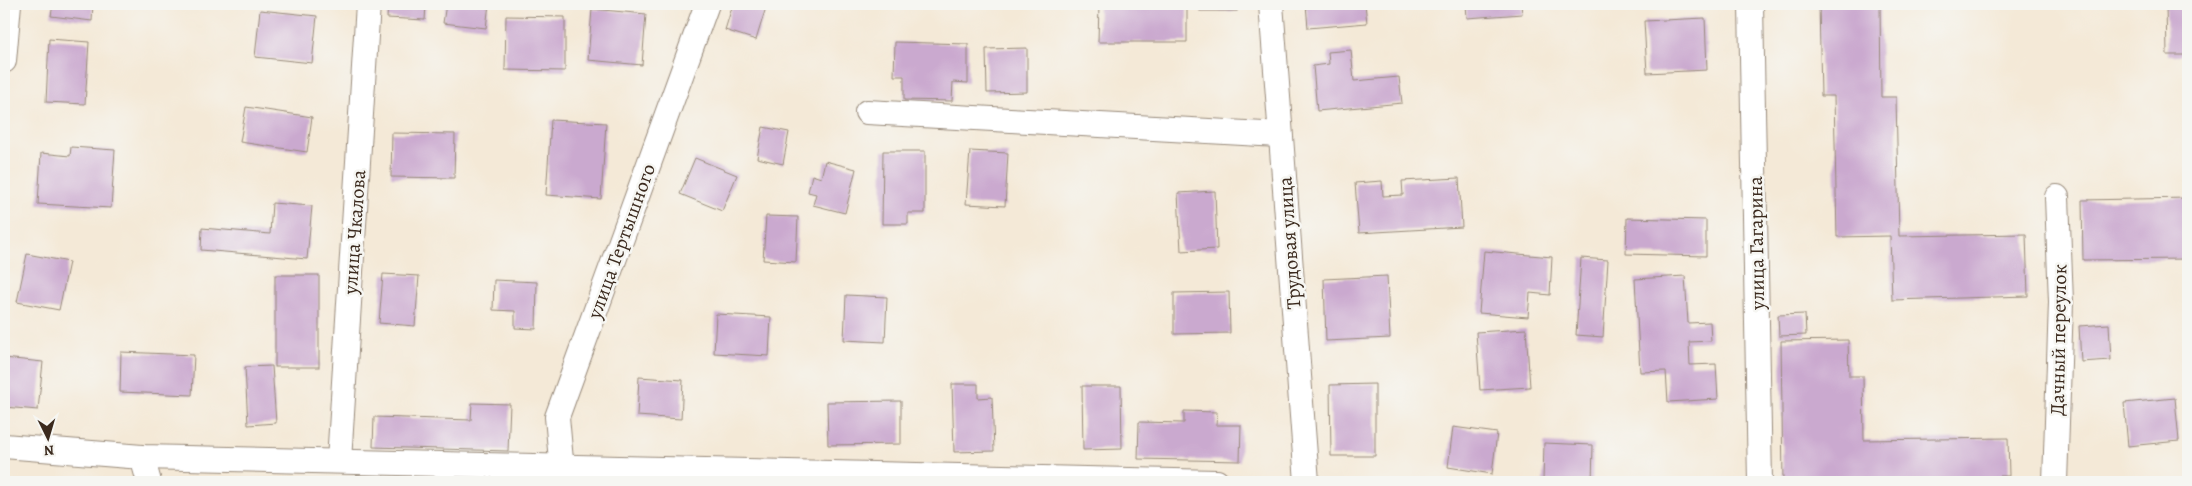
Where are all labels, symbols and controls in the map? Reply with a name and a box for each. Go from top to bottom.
street label: улица Тертышного [581,160,662,323]
street label: улица Чкалова [337,168,372,296]
street label: Трудовая улица [1271,175,1308,310]
street label: улица Гагарина [1742,175,1771,311]
street label: Дачный переулок [2044,264,2073,416]
north arrow [22,414,72,464]
text: N [43,441,55,460]

